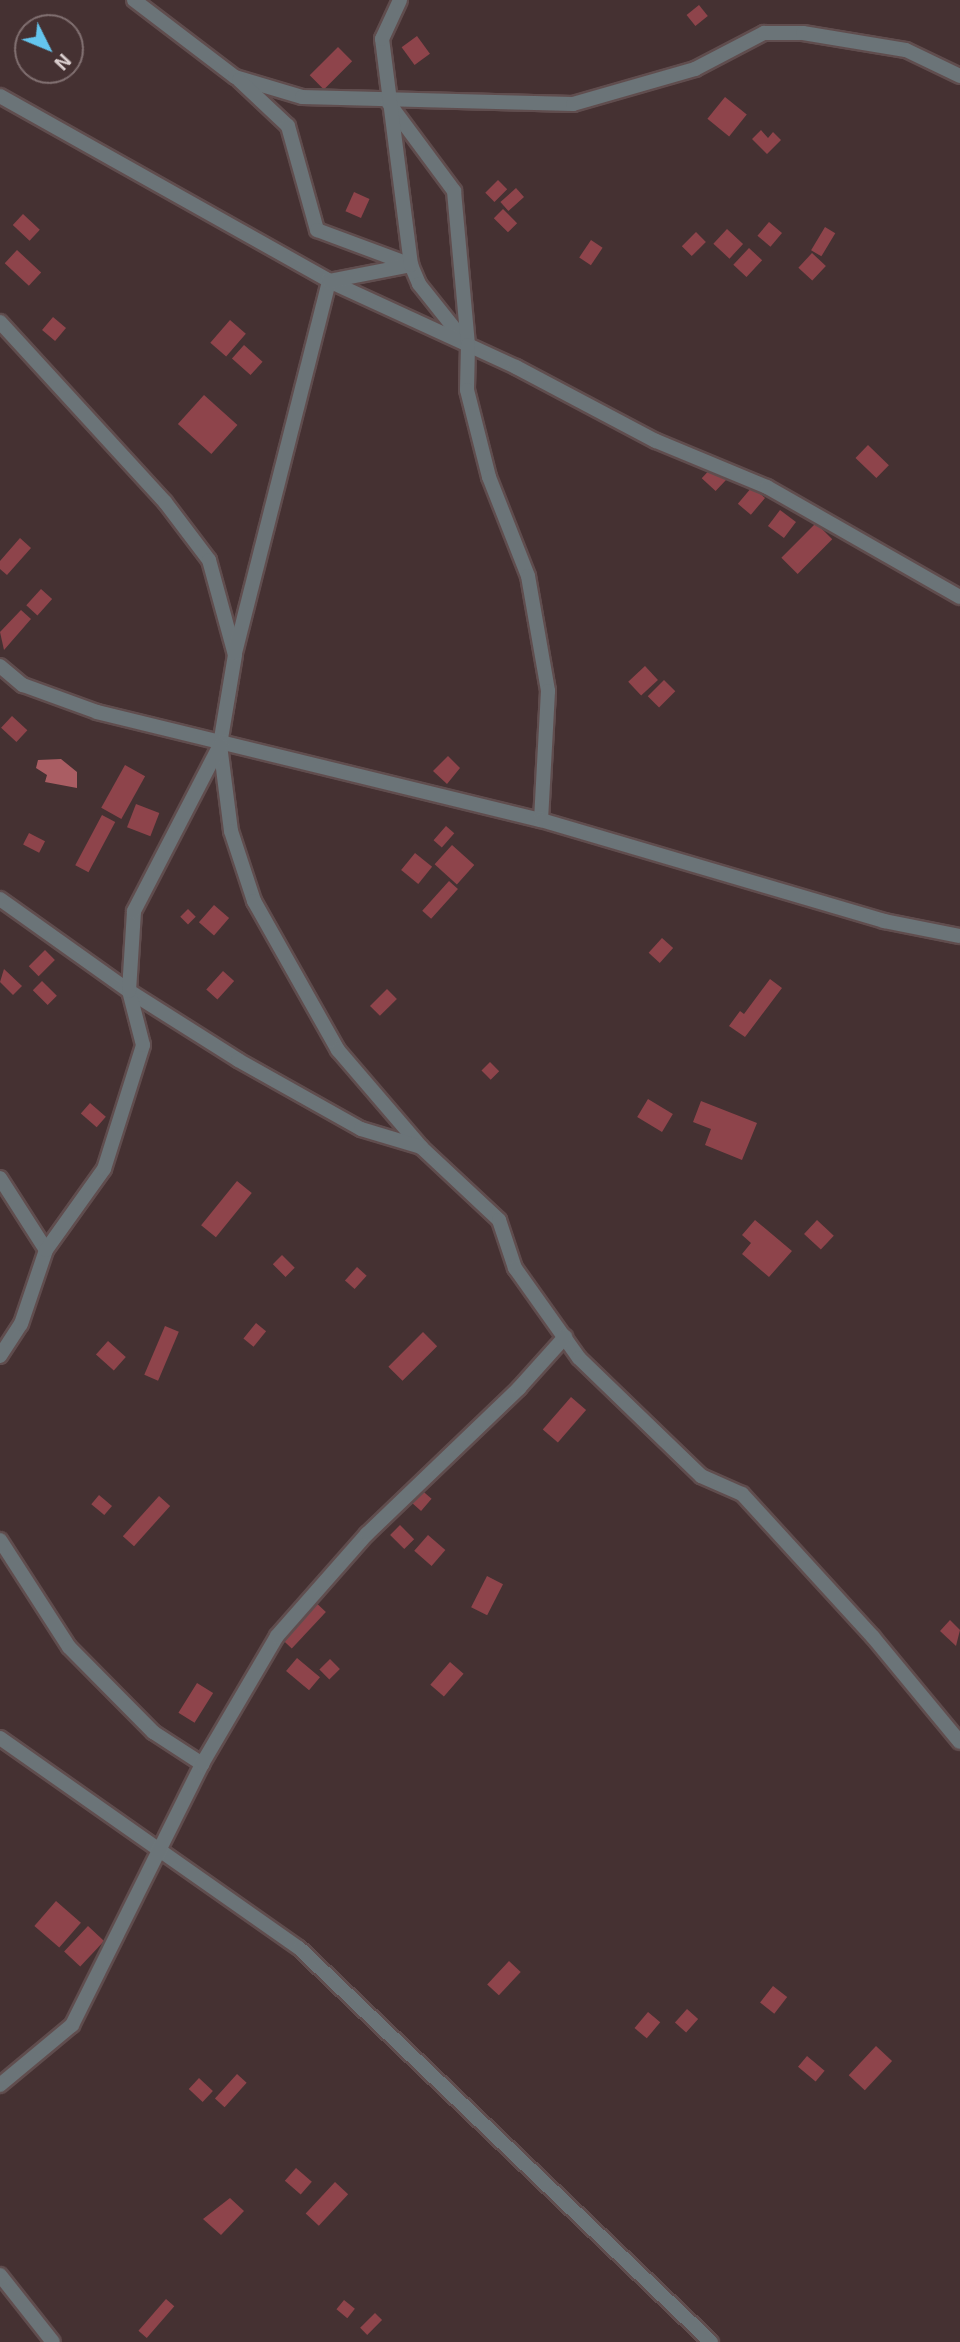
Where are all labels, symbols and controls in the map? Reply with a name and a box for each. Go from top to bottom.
north arrow [14,14,84,84]
text: N [50,49,76,75]

